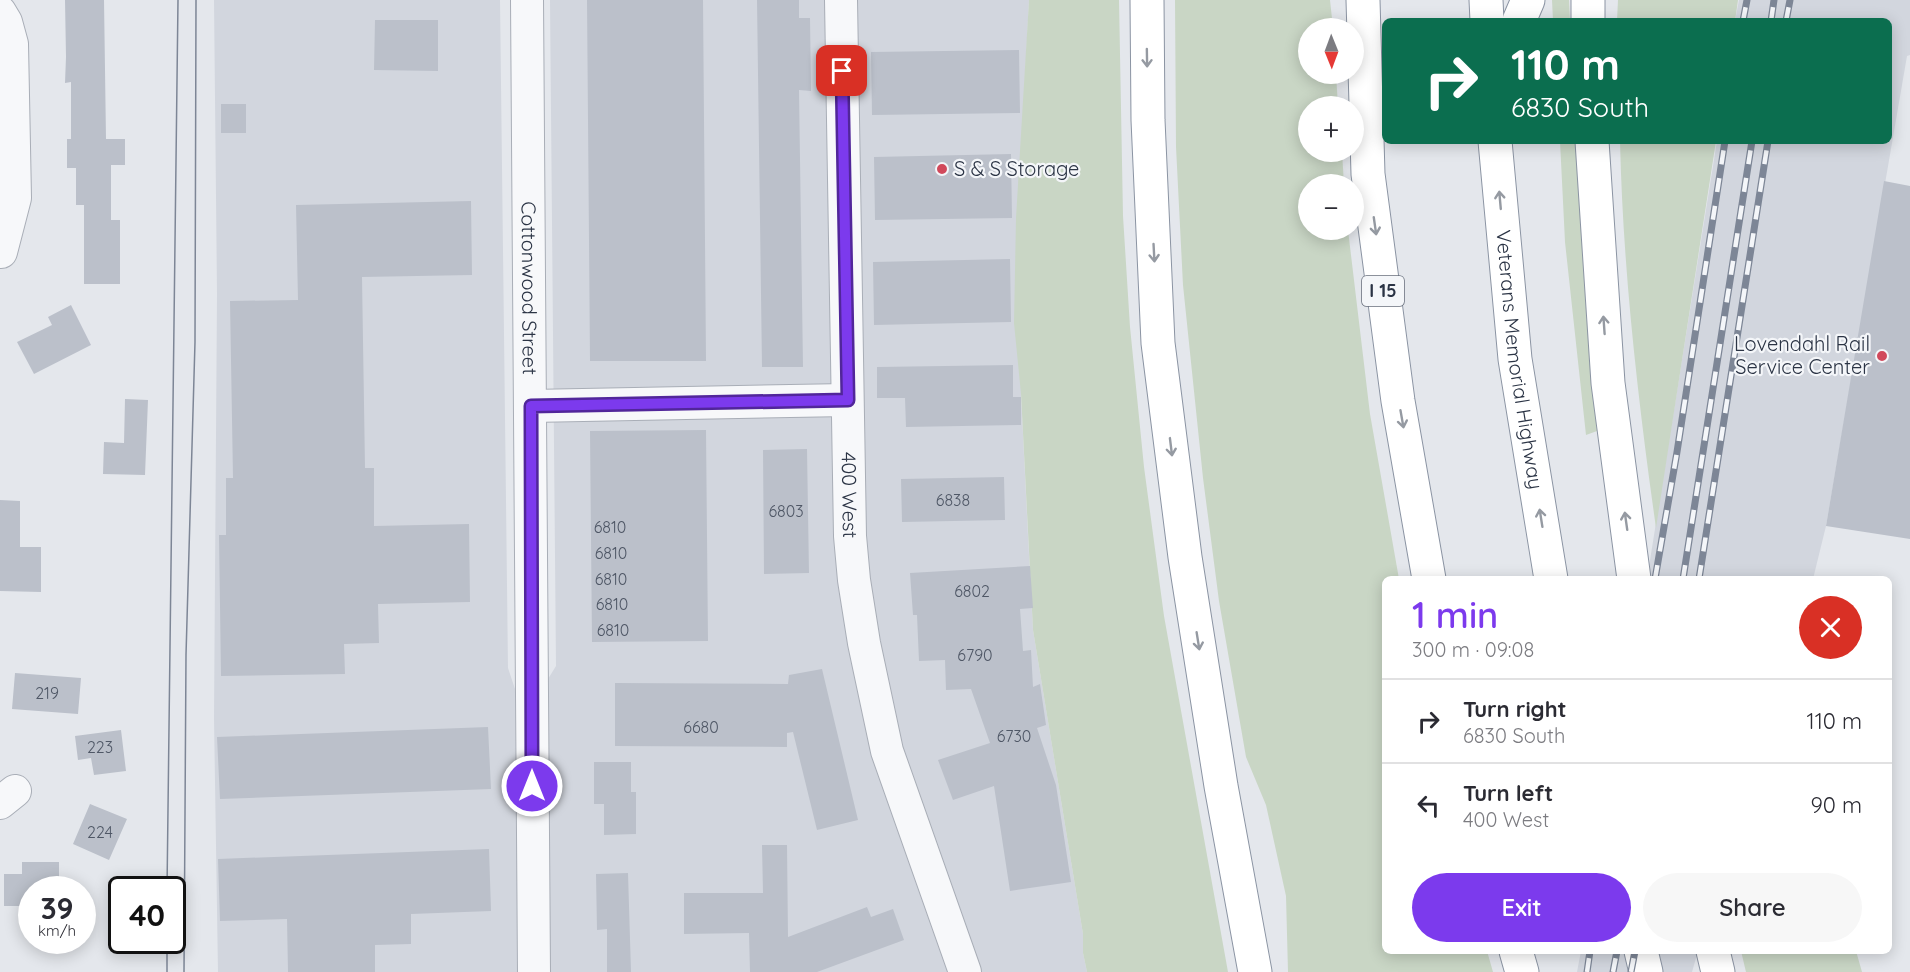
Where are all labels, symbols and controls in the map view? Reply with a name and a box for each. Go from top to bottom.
north arrow [1298,18,1364,84]
map controls [1298,18,1364,240]
text: 110 m [1511,38,1620,91]
icon: right [1412,42,1490,120]
pin [816,45,867,96]
one-way arrow [1141,48,1153,68]
icon: arrive [825,54,858,87]
text: 6830 South [1511,90,1649,124]
button: + [1298,96,1364,162]
place label: S & S Storage [954,156,1079,181]
marker: S & S Storage [935,162,949,176]
button: − [1298,174,1364,240]
one-way arrow [1495,191,1506,211]
street label: Cottonwood Street [516,201,543,375]
one-way arrow [1369,216,1380,235]
street label: Veterans Memorial Highway [1491,229,1549,491]
one-way arrow [1149,243,1160,263]
road number: I 15 [1362,276,1404,306]
one-way arrow [1598,316,1609,336]
place label: Lovendahl Rail Service Center [1734,331,1870,379]
marker: Lovendahl Rail Service Center [1875,349,1889,363]
one-way arrow [1396,409,1407,428]
one-way arrow [1166,437,1177,457]
street label: 400 West [837,452,863,539]
house number: 6838 [936,490,970,510]
house number: 6803 [768,501,804,521]
one-way arrow [1535,509,1546,529]
one-way arrow [1621,512,1632,531]
house number: 6810 [594,517,626,537]
house number: 6810 [595,543,627,563]
house number: 6810 [595,569,627,589]
house number: 6802 [954,581,990,601]
text: 1 min [1412,592,1498,637]
house number: 6810 [596,594,628,614]
button: close [1799,596,1862,659]
house number: 6810 [597,620,629,640]
one-way arrow [1193,630,1204,650]
text: 300 m · 09:08 [1412,637,1534,662]
house number: 6790 [957,645,993,665]
house number: 219 [35,683,59,703]
text: Turn right [1463,695,1567,723]
icon: right [1412,705,1445,738]
text: 110 m [1807,707,1862,735]
house number: 6680 [683,717,719,737]
text: 6830 South [1463,723,1565,748]
house number: 6730 [997,726,1031,746]
house number: 223 [87,737,113,757]
position arrow [500,754,564,818]
text: Turn left [1463,779,1553,807]
icon: left [1412,789,1445,822]
text: 90 m [1811,791,1862,819]
text: 400 West [1463,807,1549,832]
house number: 224 [87,822,113,842]
button: Exit [1412,873,1631,942]
button: Share [1643,873,1862,942]
speed limit sign: 40 [108,876,186,954]
text: 39 [40,889,74,927]
text: km/h [38,921,76,940]

